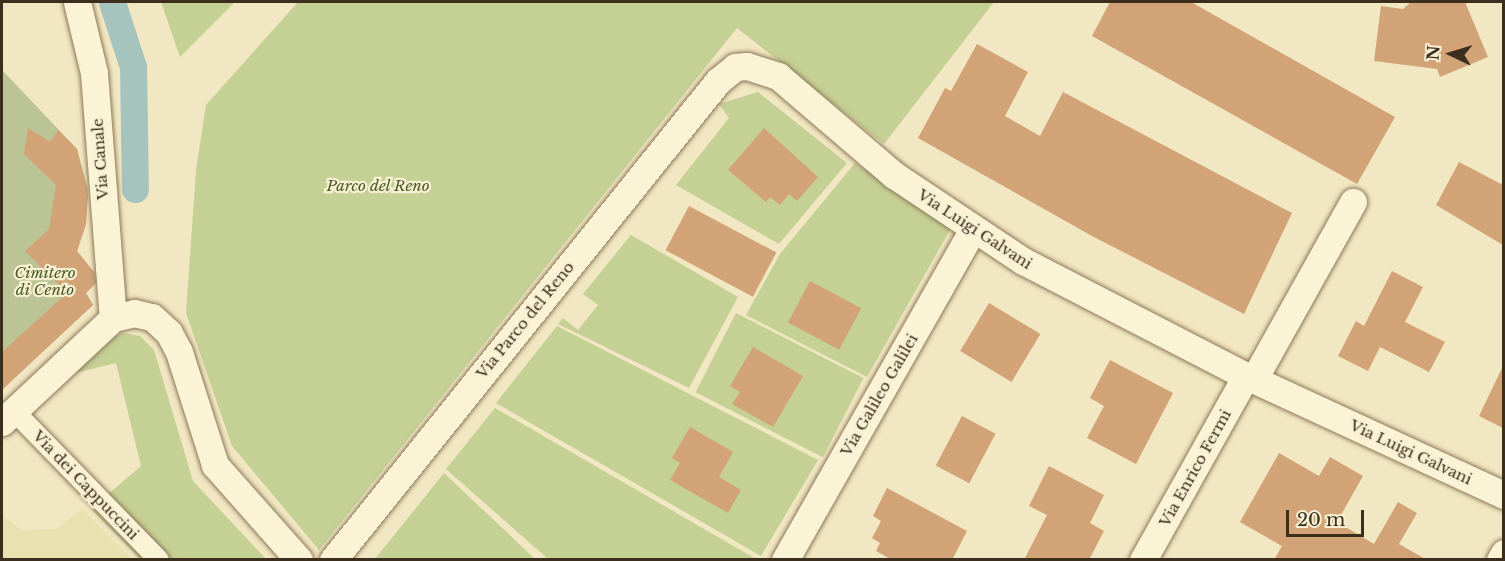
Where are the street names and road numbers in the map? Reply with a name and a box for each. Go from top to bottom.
street label: Via Canale [88,118,112,200]
street label: Via Luigi Galvani [914,185,1036,273]
street label: Via Parco del Reno [472,258,578,382]
street label: Via Galileo Galilei [837,331,921,459]
street label: Via Enrico Fermi [1155,406,1235,530]
street label: Via Luigi Galvani [1347,416,1475,488]
street label: Via dei Cappuccini [29,427,143,543]

